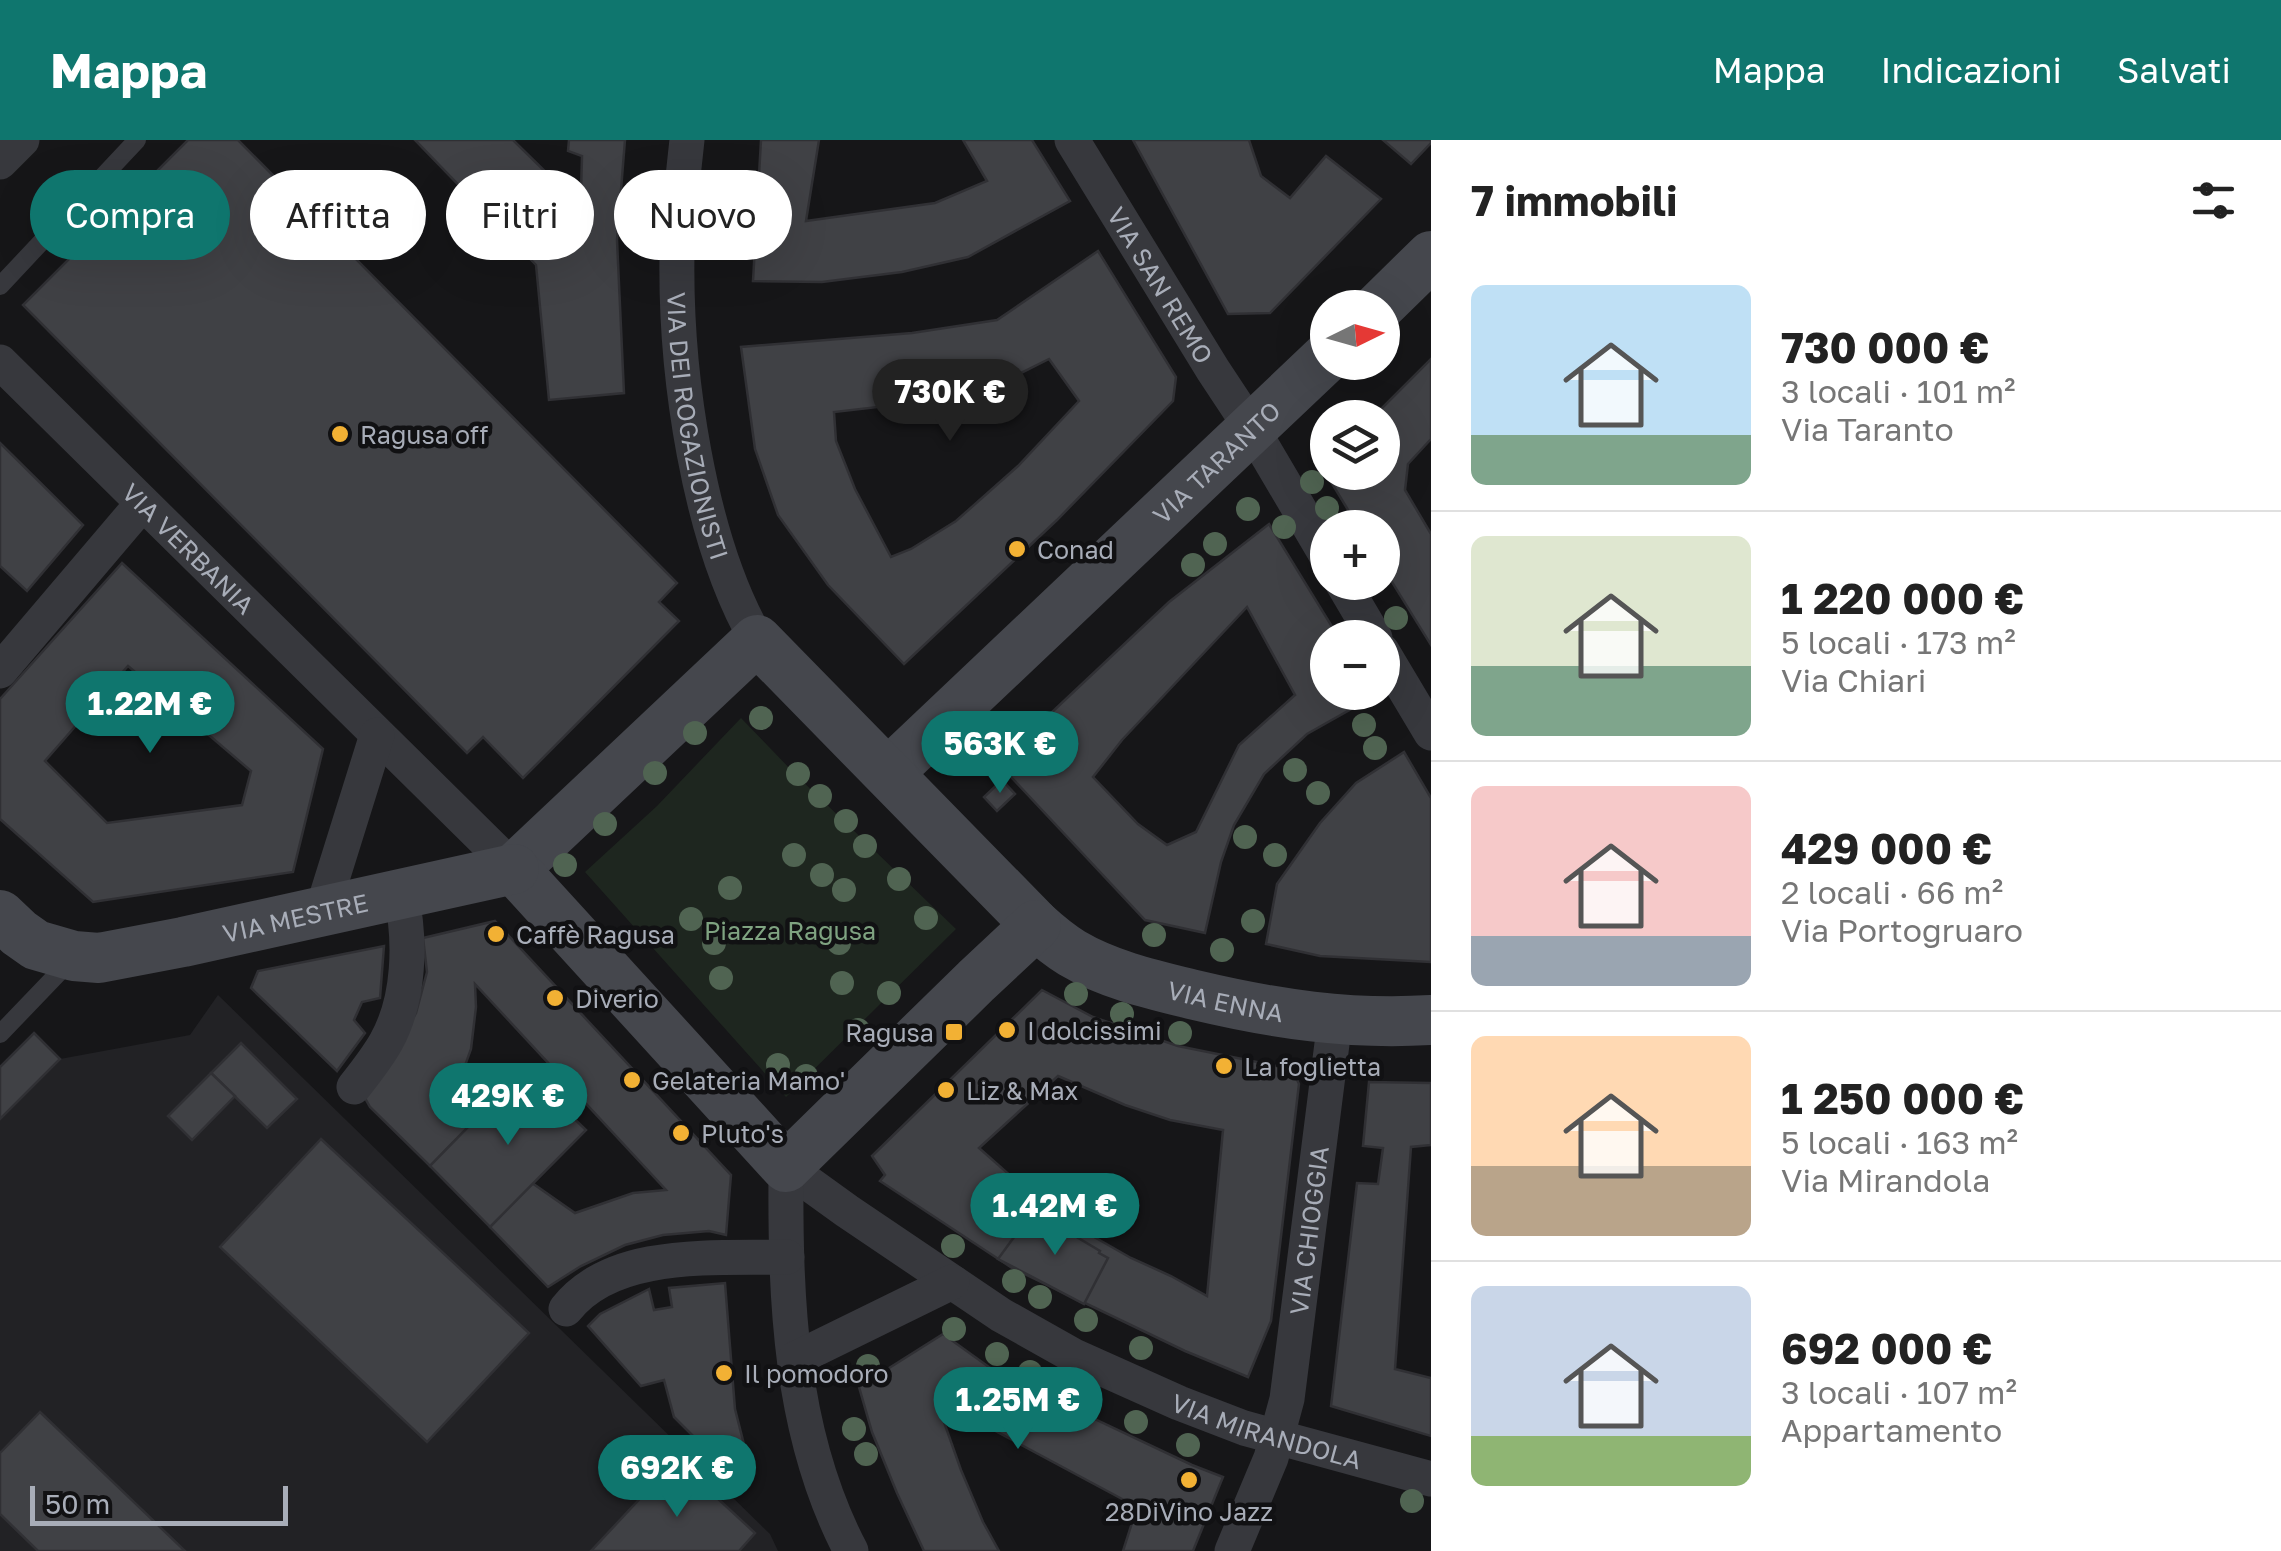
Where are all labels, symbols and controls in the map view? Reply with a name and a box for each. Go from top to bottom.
text: Mappa [50,41,207,99]
text: Mappa [1713,49,1826,91]
text: Indicazioni [1881,49,2062,91]
text: Salvati [2117,49,2231,91]
chip: Compra [30,170,230,260]
chip: Affitta [250,170,426,260]
chip: Filtri [446,170,594,260]
chip: Nuovo [614,170,792,260]
icon: filters [2186,173,2241,228]
text: 7 immobili [1471,175,1678,225]
street label: VIA SAN REMO [1101,201,1221,369]
north arrow [1310,290,1400,380]
map controls [1310,290,1400,710]
street label: VIA DEI ROGAZIONISTI [662,291,736,564]
text: 730 000 € [1781,322,1989,372]
icon: home [1551,325,1671,445]
pin: 730K € [869,359,1031,444]
text: 730K € [894,372,1006,410]
text: 3 locali · 101 m² [1781,372,2016,410]
street label: VIA TARANTO [1146,394,1286,530]
button: layers [1310,400,1400,490]
text: Via Taranto [1781,410,1954,448]
place label: Ragusa off [360,419,488,450]
marker: Ragusa off [329,423,351,445]
street label: VIA VERBANIA [116,476,261,620]
button: + [1310,510,1400,600]
place label: Conad [1037,534,1114,565]
marker: Conad [1006,538,1028,560]
text: 1 220 000 € [1781,573,2024,623]
icon: home [1551,576,1671,696]
button: − [1310,620,1400,710]
text: 5 locali · 173 m² [1781,623,2016,661]
text: Via Chiari [1781,661,1926,699]
pin: 1.22M € [58,671,242,756]
text: 1.22M € [88,684,212,722]
pin: 563K € [919,711,1081,796]
text: 563K € [943,724,1057,762]
text: 429 000 € [1781,823,1992,873]
icon: home [1551,826,1671,946]
text: 2 locali · 66 m² [1781,873,2003,911]
street label: VIA MESTRE [220,886,371,948]
text: Via Portogruaro [1781,911,2023,949]
park label: Piazza Ragusa [704,915,876,946]
place label: Caffè Ragusa [516,919,675,950]
marker: Caffè Ragusa [485,923,507,945]
street label: VIA ENNA [1165,973,1286,1028]
place label: Diverio [575,983,659,1014]
marker: Diverio [544,987,566,1009]
place label: I dolcissimi [1027,1015,1162,1046]
place label: Ragusa [845,1017,934,1048]
marker: I dolcissimi [996,1019,1018,1041]
marker: Ragusa [943,1021,965,1043]
place label: La foglietta [1244,1051,1381,1082]
marker: La foglietta [1213,1055,1235,1077]
pin: 429K € [427,1063,589,1148]
place label: Gelateria Mamo' [652,1065,845,1096]
marker: Gelateria Mamo' [621,1069,643,1091]
text: 1 250 000 € [1781,1073,2024,1123]
place label: Liz & Max [966,1075,1079,1106]
text: 429K € [451,1076,565,1114]
icon: home [1551,1076,1671,1196]
marker: Liz & Max [935,1079,957,1101]
place label: Pluto's [701,1118,784,1149]
marker: Pluto's [670,1122,692,1144]
text: 5 locali · 163 m² [1781,1123,2018,1161]
street label: VIA CHIOGGIA [1282,1144,1334,1317]
text: Via Mirandola [1781,1161,1990,1199]
pin: 1.42M € [963,1173,1147,1258]
text: 1.42M € [992,1186,1118,1224]
text: 692 000 € [1781,1323,1992,1373]
icon: home [1551,1326,1671,1446]
place label: Il pomodoro [744,1358,888,1389]
marker: Il pomodoro [713,1362,735,1384]
pin: 1.25M € [926,1367,1110,1452]
text: 3 locali · 107 m² [1781,1373,2017,1411]
text: 1.25M € [956,1380,1080,1418]
street label: VIA MIRANDOLA [1167,1386,1365,1475]
text: Appartamento [1781,1411,2002,1449]
pin: 692K € [596,1435,758,1520]
text: 692K € [620,1448,734,1486]
marker: 28DiVino Jazz [1178,1469,1200,1491]
scale bar [30,1481,288,1526]
text: 50 m [45,1487,110,1520]
place label: 28DiVino Jazz [1105,1496,1273,1527]

